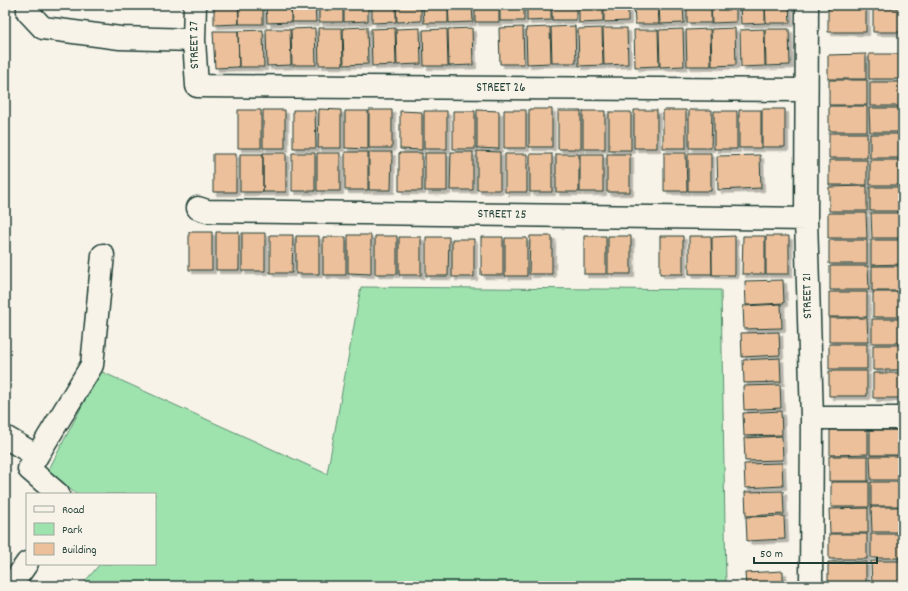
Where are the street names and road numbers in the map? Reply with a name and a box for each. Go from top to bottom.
street label: STREET 27 [185,21,205,69]
street label: STREET 26 [476,79,526,98]
street label: STREET 25 [477,205,527,225]
street label: STREET 21 [798,273,818,319]

